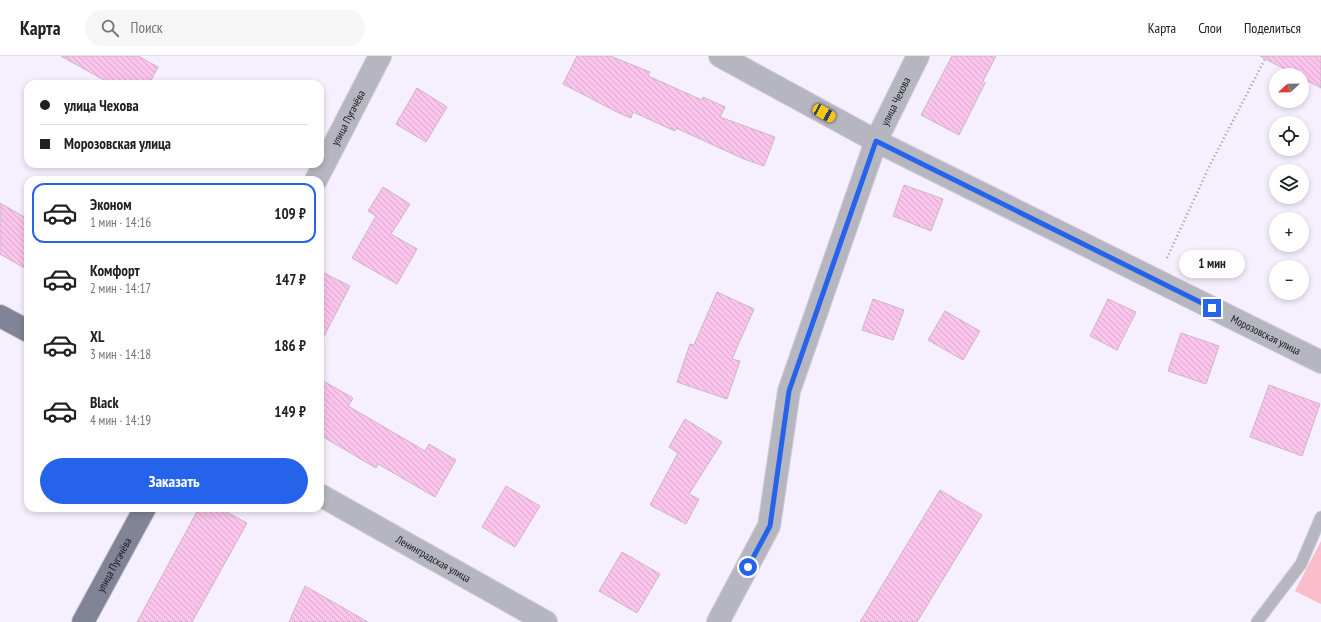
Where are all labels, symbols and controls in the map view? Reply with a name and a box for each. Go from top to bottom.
search box [85,10,365,46]
text: Карта [20,16,61,40]
icon: search [99,17,121,39]
text: Поиск [131,18,163,37]
text: Карта [1148,19,1176,37]
text: Слои [1198,19,1222,37]
text: Поделиться [1244,19,1301,37]
north arrow [1269,68,1309,108]
map controls [1269,68,1309,300]
street label: улица Чехова [878,75,913,128]
street label: улица Пугачёва [328,88,368,148]
text: улица Чехова [64,96,139,115]
car [811,102,837,124]
button: locate [1269,116,1309,156]
text: Морозовская улица [64,134,171,153]
button: layers [1269,164,1309,204]
icon: car [42,195,78,231]
text: Эконом [90,195,131,214]
text: 109 ₽ [274,204,306,223]
button: + [1269,212,1309,252]
text: 1 мин · 14:16 [90,214,151,231]
callout: 1 мин [1179,250,1245,278]
text: 1 мин [1198,255,1226,272]
button: − [1269,260,1309,300]
icon: car [42,261,78,297]
text: Комфорт [90,261,140,280]
text: 147 ₽ [275,270,306,289]
text: 2 мин · 14:17 [90,280,151,297]
route end [1203,299,1221,317]
street label: Морозовская улица [1229,311,1303,358]
icon: car [42,327,78,363]
text: XL [90,327,104,346]
text: 186 ₽ [274,336,306,355]
text: 3 мин · 14:18 [90,346,151,363]
icon: car [42,393,78,429]
text: Black [90,393,119,412]
text: 149 ₽ [274,402,306,421]
text: 4 мин · 14:19 [90,412,151,429]
button: Заказать [40,458,308,504]
street label: Ленинградская улица [393,532,473,585]
street label: улица Пугачёва [93,535,135,595]
route start [739,558,757,576]

